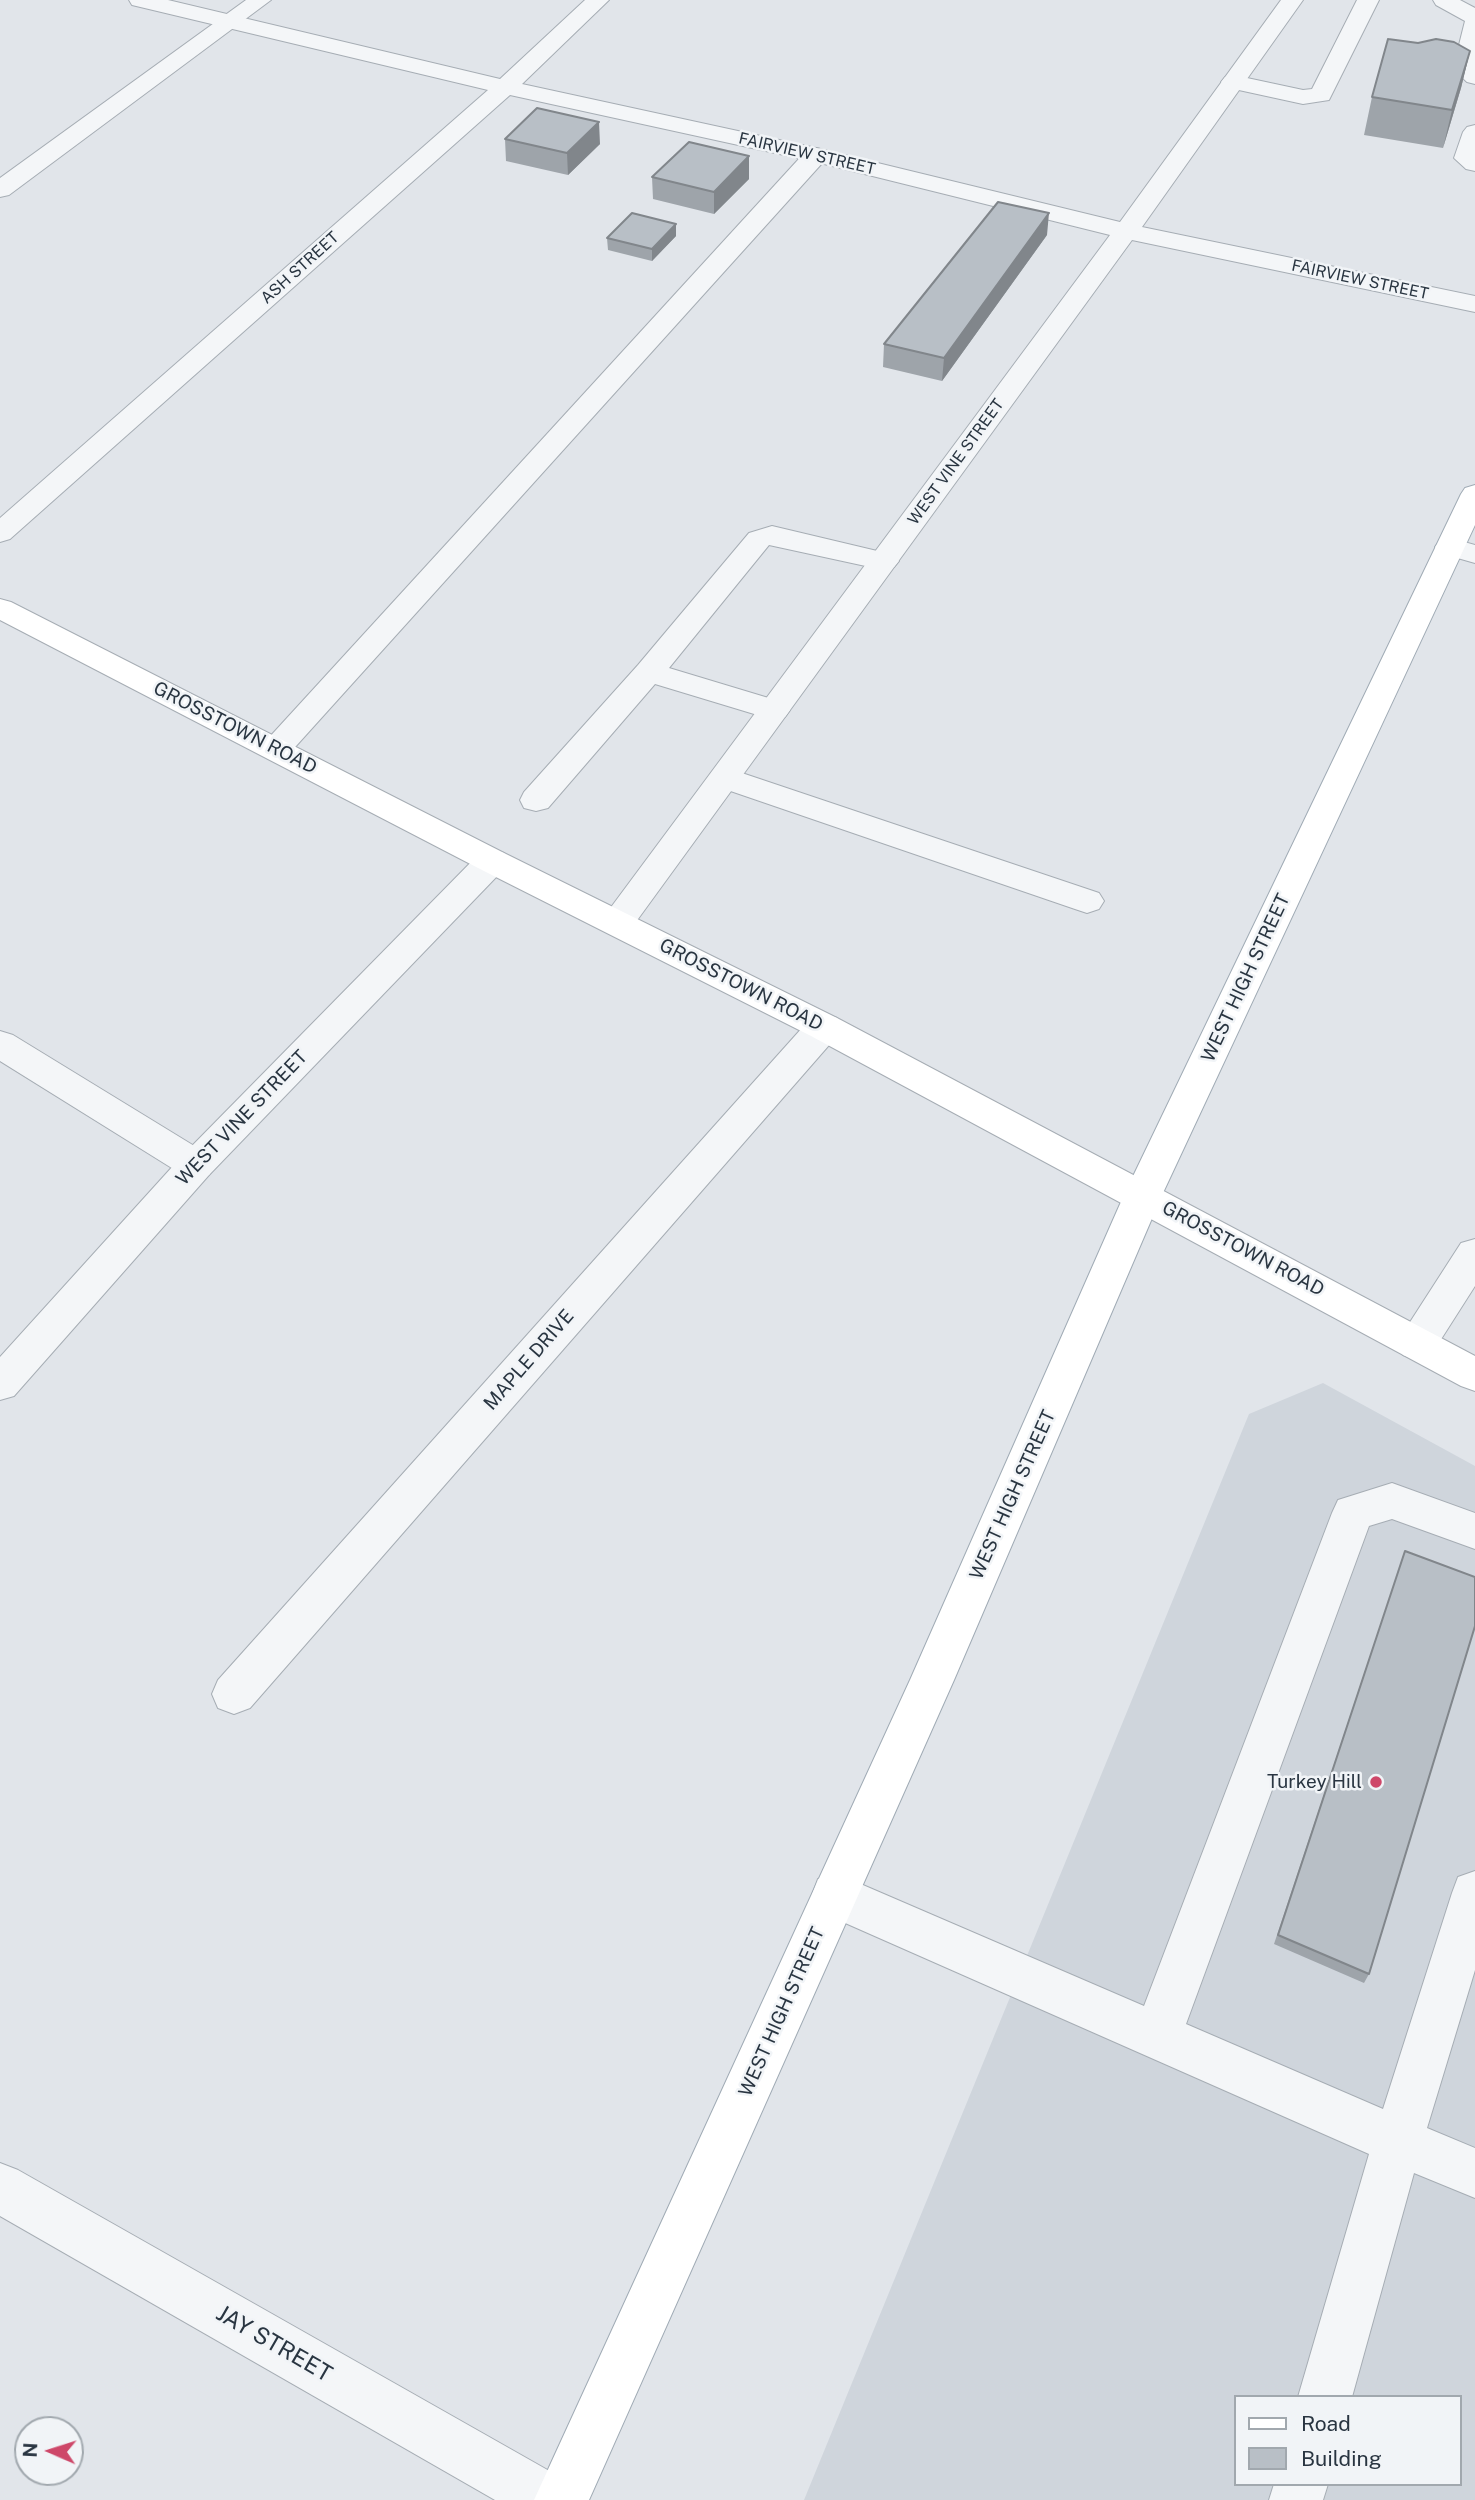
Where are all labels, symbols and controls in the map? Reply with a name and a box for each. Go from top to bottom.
street label: FAIRVIEW STREET [737,129,877,179]
street label: ASH STREET [257,228,343,308]
street label: FAIRVIEW STREET [1290,256,1430,304]
street label: WEST VINE STREET [904,395,1008,529]
street label: GROSSTOWN ROAD [150,677,320,779]
street label: WEST HIGH STREET [1197,890,1295,1066]
street label: GROSSTOWN ROAD [656,934,826,1036]
street label: WEST VINE STREET [172,1046,312,1190]
street label: GROSSTOWN ROAD [1158,1197,1328,1301]
street label: MAPLE DRIVE [479,1305,579,1415]
street label: WEST HIGH STREET [965,1407,1061,1583]
place label: Turkey Hill [1267,1771,1362,1793]
marker: Turkey Hill [1368,1774,1384,1790]
street label: WEST HIGH STREET [734,1924,830,2100]
street label: JAY STREET [211,2300,337,2388]
legend [1234,2395,1461,2486]
text: Road [1301,2411,1351,2436]
north arrow [14,2416,84,2486]
text: N [19,2442,41,2458]
text: Building [1301,2446,1382,2471]

